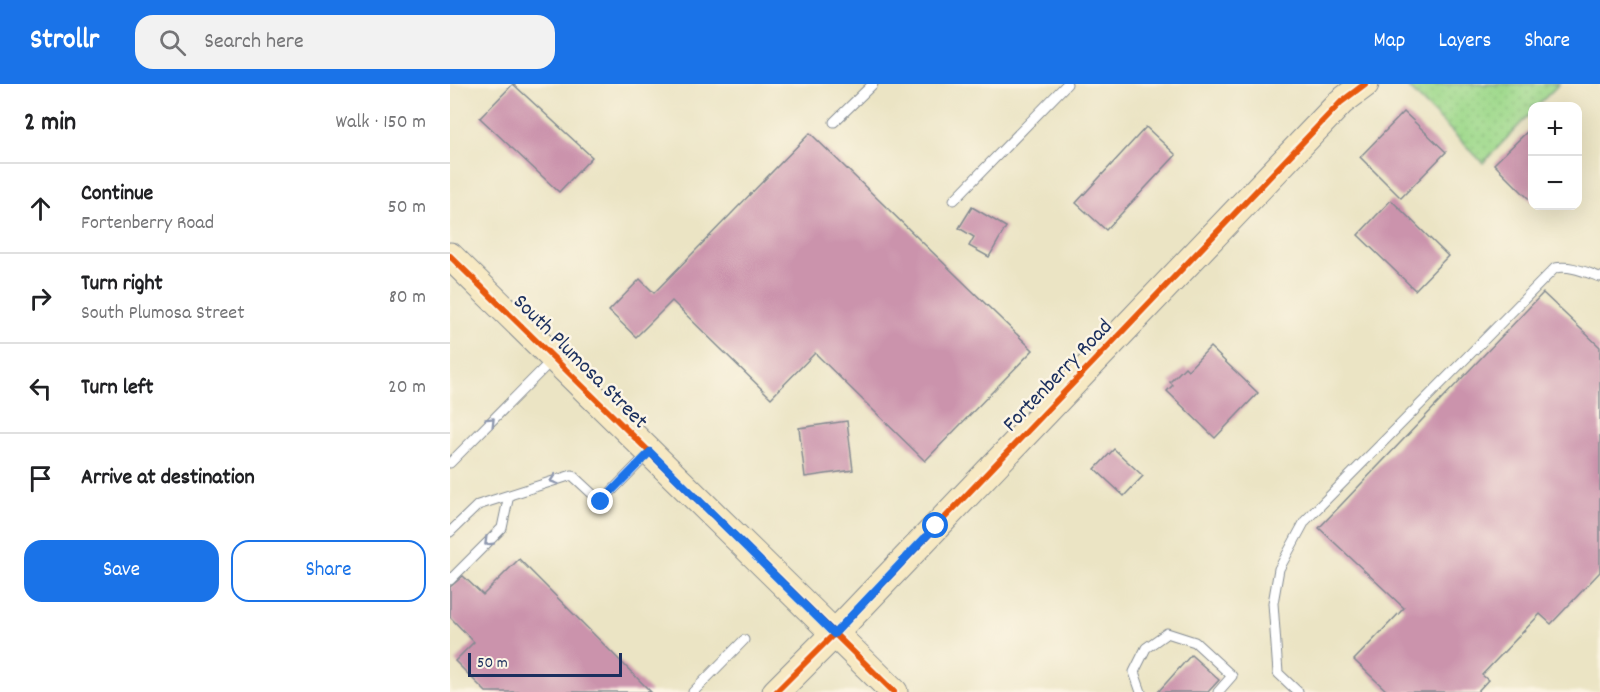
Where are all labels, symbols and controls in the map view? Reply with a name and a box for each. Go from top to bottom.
search box [135,15,555,69]
text: Strollr [30,22,99,62]
icon: search [156,26,189,59]
text: Search here [204,27,304,58]
text: Map [1374,27,1405,57]
text: Layers [1438,27,1491,57]
text: Share [1524,27,1570,57]
map controls [1528,102,1582,210]
button: + [1528,102,1582,156]
text: 2 min [24,105,76,142]
text: Walk · 150 m [336,109,426,137]
button: − [1528,156,1582,210]
text: Continue [81,179,153,210]
icon: ahead [24,192,57,225]
text: 50 m [388,194,426,222]
text: Fortenberry Road [81,210,214,238]
text: Turn right [81,269,163,300]
icon: right [24,282,57,315]
text: 80 m [389,284,426,312]
street label: South Plumosa Street [505,288,654,437]
text: South Plumosa Street [81,300,245,328]
street label: Fortenberry Road [997,313,1121,440]
icon: left [24,372,57,405]
text: Turn left [81,373,153,404]
text: 20 m [388,374,426,402]
one-way arrow [484,418,495,429]
icon: arrive [24,462,57,495]
text: Arrive at destination [81,463,255,494]
one-way arrow [549,473,560,486]
route end [587,488,613,514]
route start [922,512,948,538]
one-way arrow [484,535,495,546]
button: Save [24,540,219,602]
button: Share [231,540,426,602]
scale bar [468,650,622,678]
text: 50 m [477,652,508,675]

